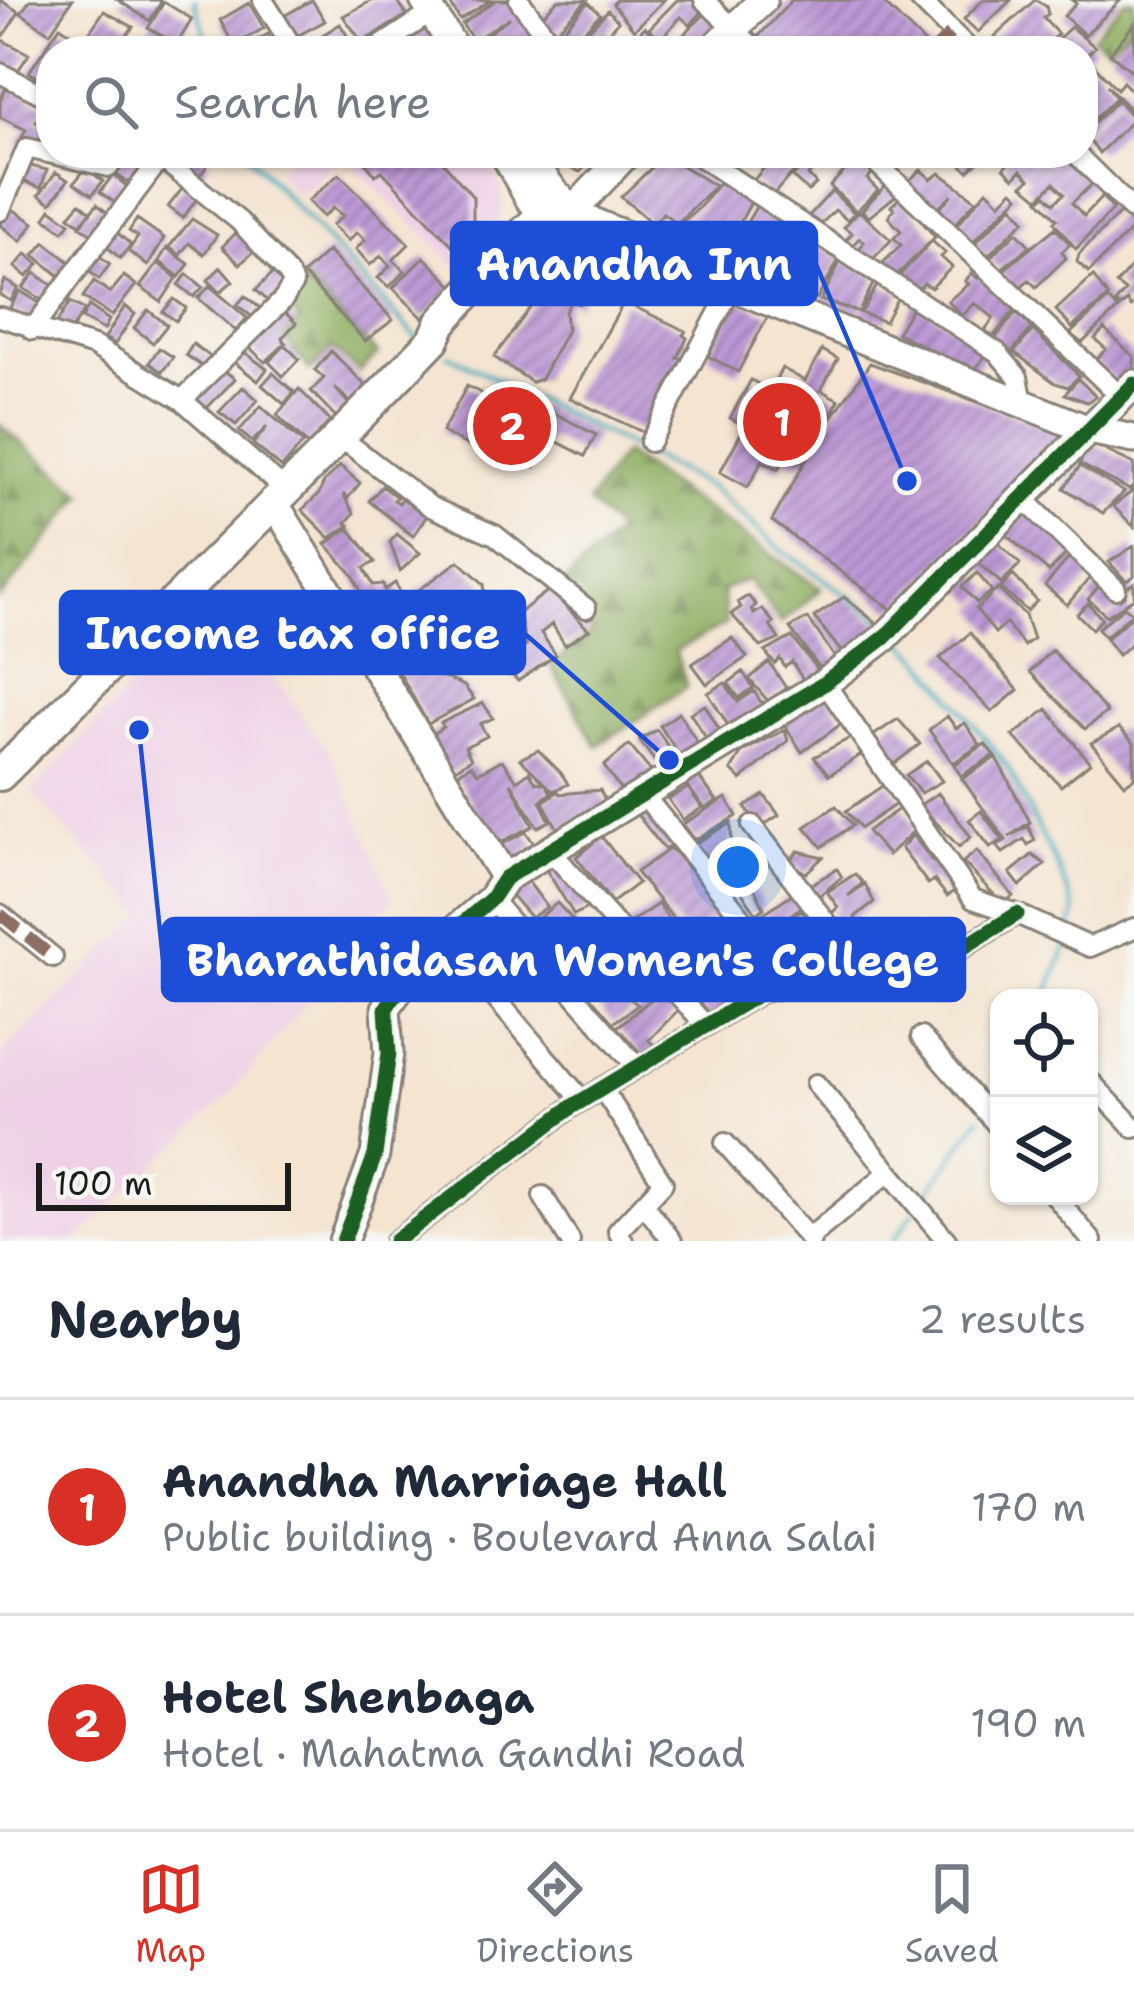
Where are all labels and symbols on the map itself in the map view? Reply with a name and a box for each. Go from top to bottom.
callout: Anandha Inn [452,223,816,304]
text: Anandha Inn [476,234,792,294]
pin: 1 [743,377,821,467]
pin: 2 [473,381,551,471]
callout: Income tax office [61,592,524,673]
text: Income tax office [86,603,500,663]
your location [708,837,768,897]
callout: Bharathidasan Women's College [163,919,964,1000]
text: Bharathidasan Women's College [186,930,940,990]
scale bar [36,1157,291,1210]

